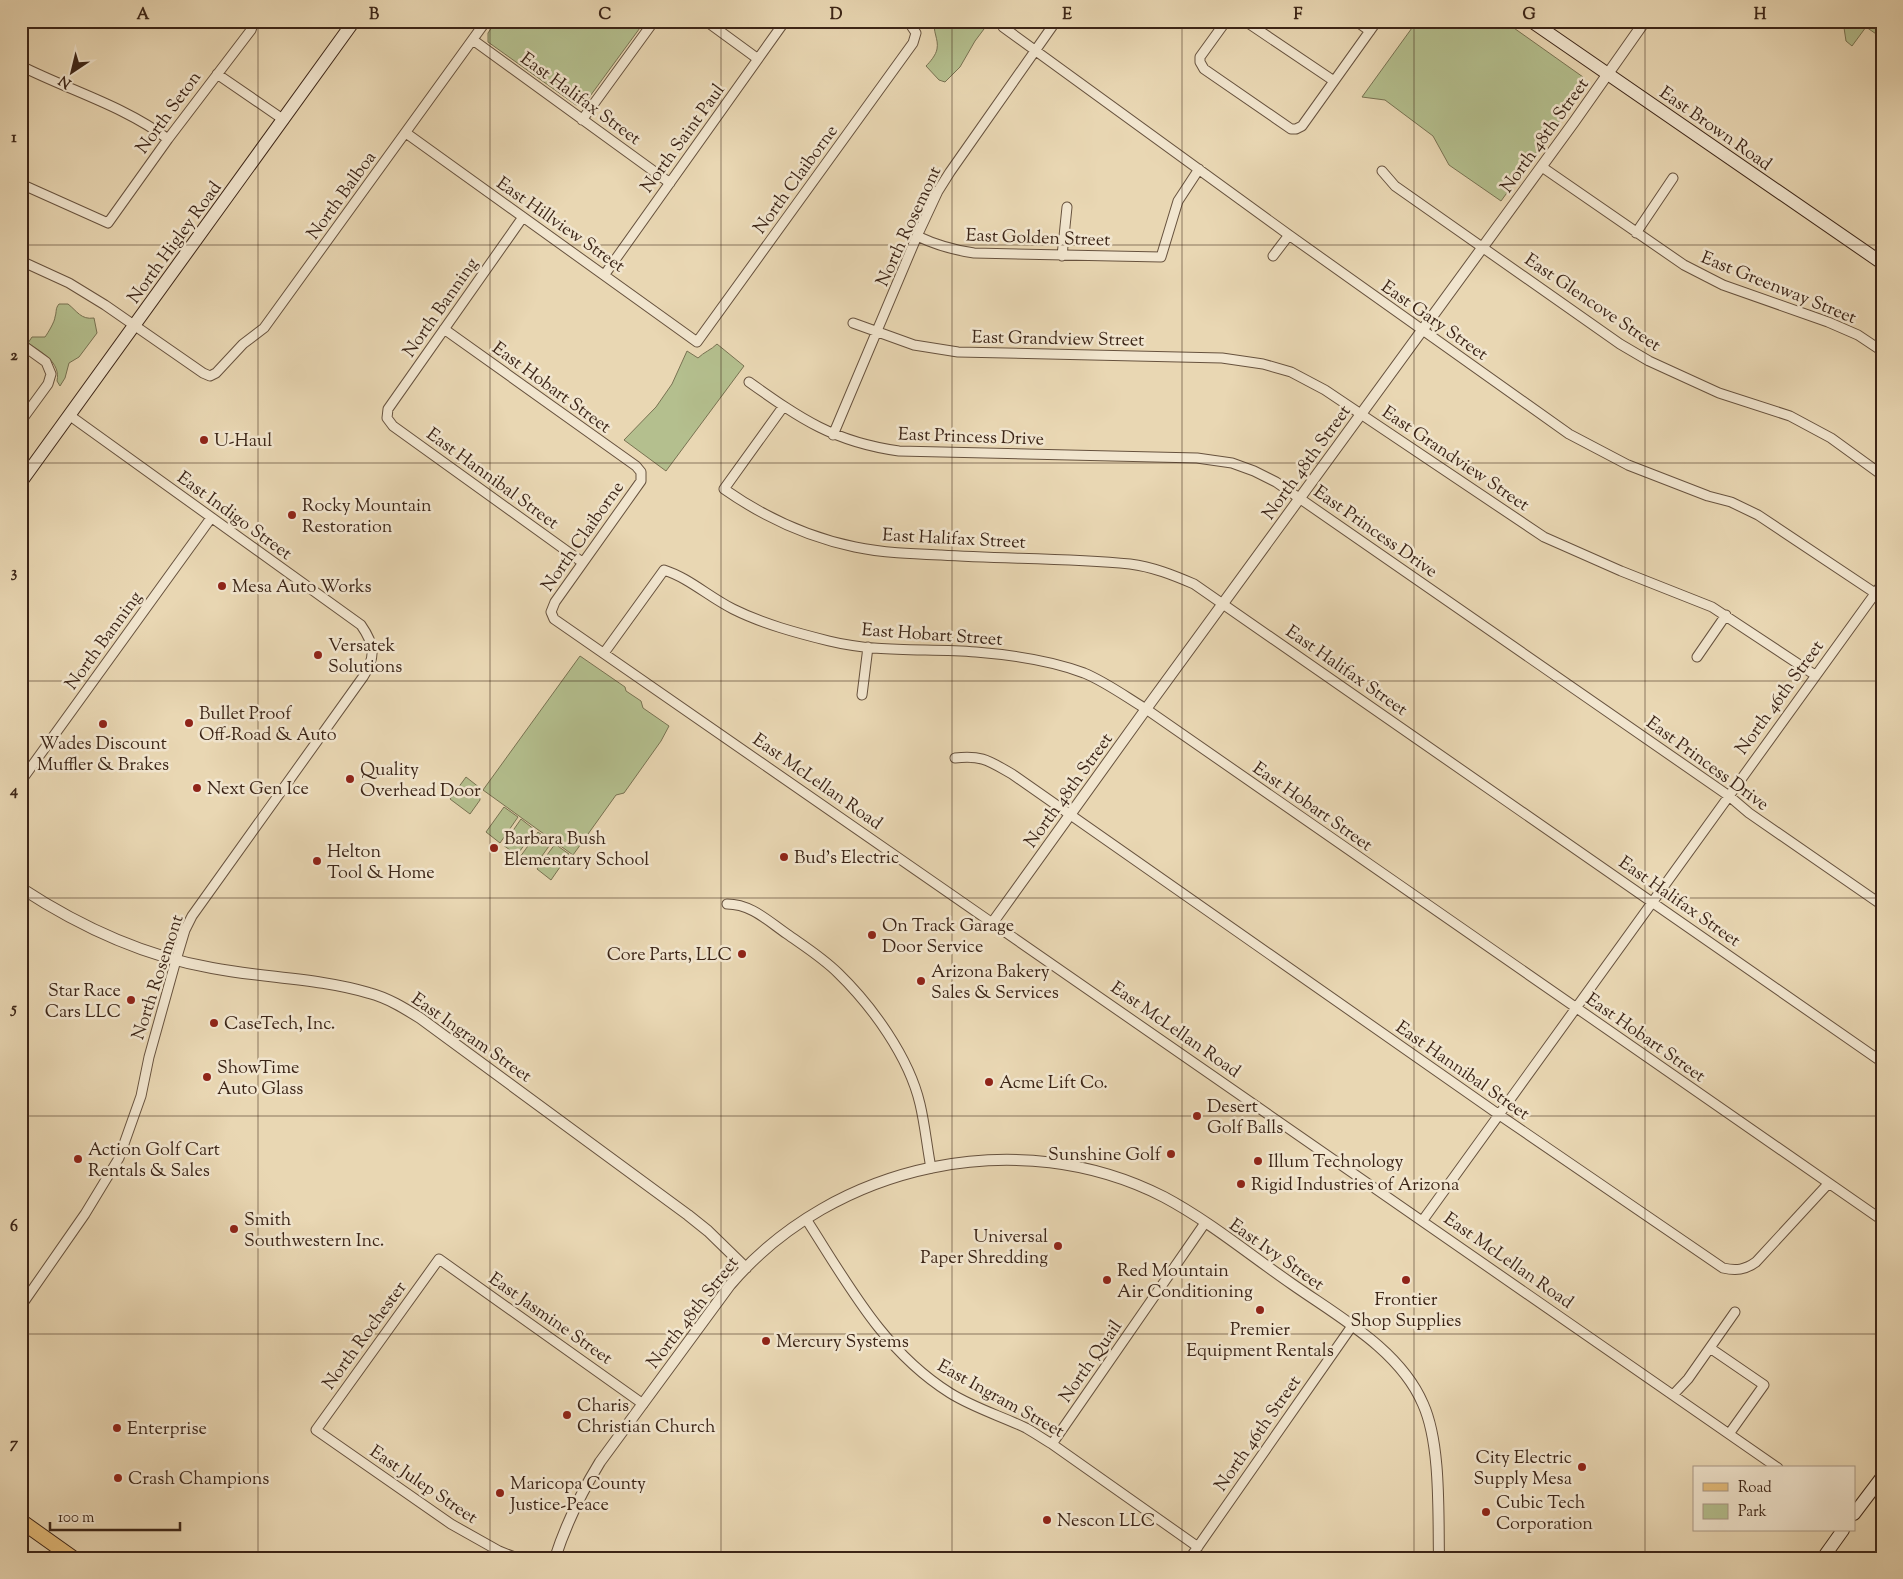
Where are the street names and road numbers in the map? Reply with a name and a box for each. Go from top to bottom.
street label: East Halifax Street [514,47,646,152]
street label: North Seton [131,66,209,160]
street label: North 48th Street [1495,73,1596,199]
street label: North Saint Paul [635,79,732,199]
street label: East Brown Road [1653,81,1776,178]
street label: North Claiborne [748,120,845,240]
street label: North Balboa [302,146,384,246]
street label: North Rosemont [871,162,949,291]
street label: East Hillview Street [490,171,629,280]
street label: North Higley Road [122,177,229,310]
street label: East Golden Street [965,223,1111,255]
street label: East Greenway Street [1697,246,1860,332]
street label: East Glencove Street [1518,248,1665,359]
street label: North Banning [398,253,486,363]
street label: East Gary Street [1375,275,1493,368]
street label: East Grandview Street [971,325,1145,355]
street label: East Hobart Street [486,337,616,441]
street label: North 48th Street [1257,400,1358,526]
street label: East Grandview Street [1376,401,1534,519]
street label: East Princess Drive [897,422,1044,454]
street label: East Hannibal Street [420,423,564,537]
street label: East Indigo Street [171,466,297,567]
street label: North Claiborne [536,477,631,598]
street label: East Princess Drive [1307,480,1442,585]
street label: East Halifax Street [882,523,1026,557]
street label: North Banning [60,586,150,696]
street label: East Hobart Street [861,618,1003,654]
street label: East Halifax Street [1280,620,1412,723]
street label: North 46th Street [1730,635,1831,761]
street label: East Princess Drive [1640,711,1774,818]
street label: East McLellan Road [747,728,887,837]
street label: North 48th Street [1019,728,1120,854]
street label: East Hobart Street [1247,756,1377,859]
street label: East Halifax Street [1613,851,1745,954]
street label: North Rosemont [126,912,191,1044]
street label: East McLellan Road [1105,976,1245,1085]
street label: East Ingram Street [405,987,536,1090]
street label: East Hobart Street [1580,987,1710,1090]
street label: East Hannibal Street [1389,1016,1534,1128]
street label: East McLellan Road [1438,1207,1578,1316]
street label: East Ivy Street [1223,1213,1329,1298]
street label: North 48th Street [641,1251,746,1375]
street label: East Jasmine Street [483,1267,617,1372]
street label: North Rochester [317,1276,414,1396]
street label: North Quail [1054,1316,1130,1409]
street label: East Ingram Street [932,1354,1068,1445]
street label: North 46th Street [1209,1371,1308,1497]
street label: East Julep Street [364,1440,482,1531]

